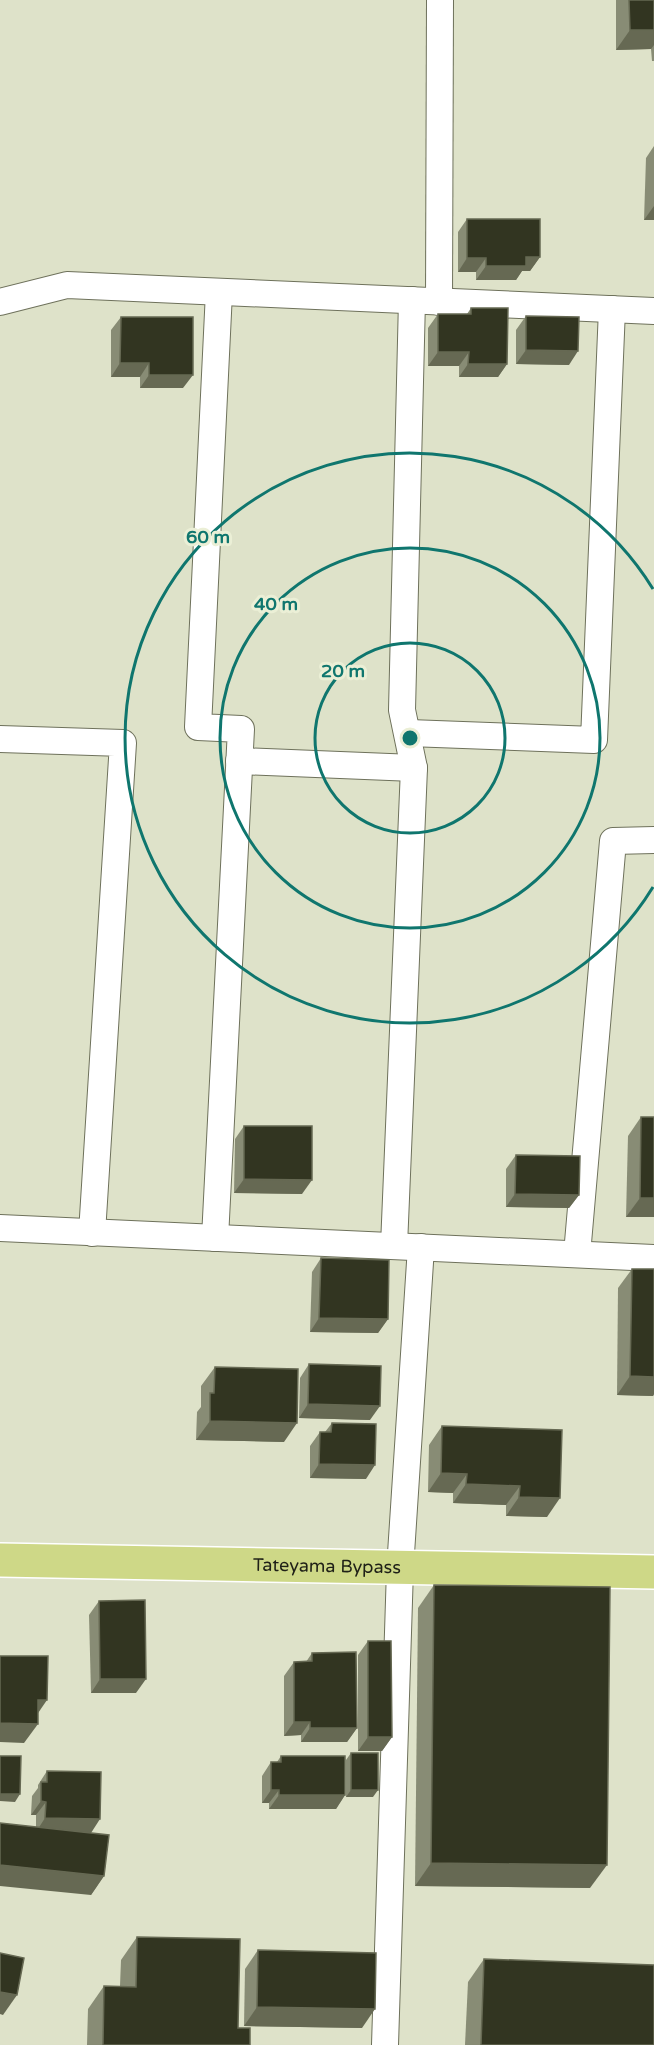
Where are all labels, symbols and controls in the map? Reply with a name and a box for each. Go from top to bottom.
text: 60 m [186,526,230,548]
text: 40 m [254,593,298,615]
text: 20 m [321,660,365,682]
centre of rings [400,728,420,748]
street label: Tateyama Bypass [253,1554,401,1578]

